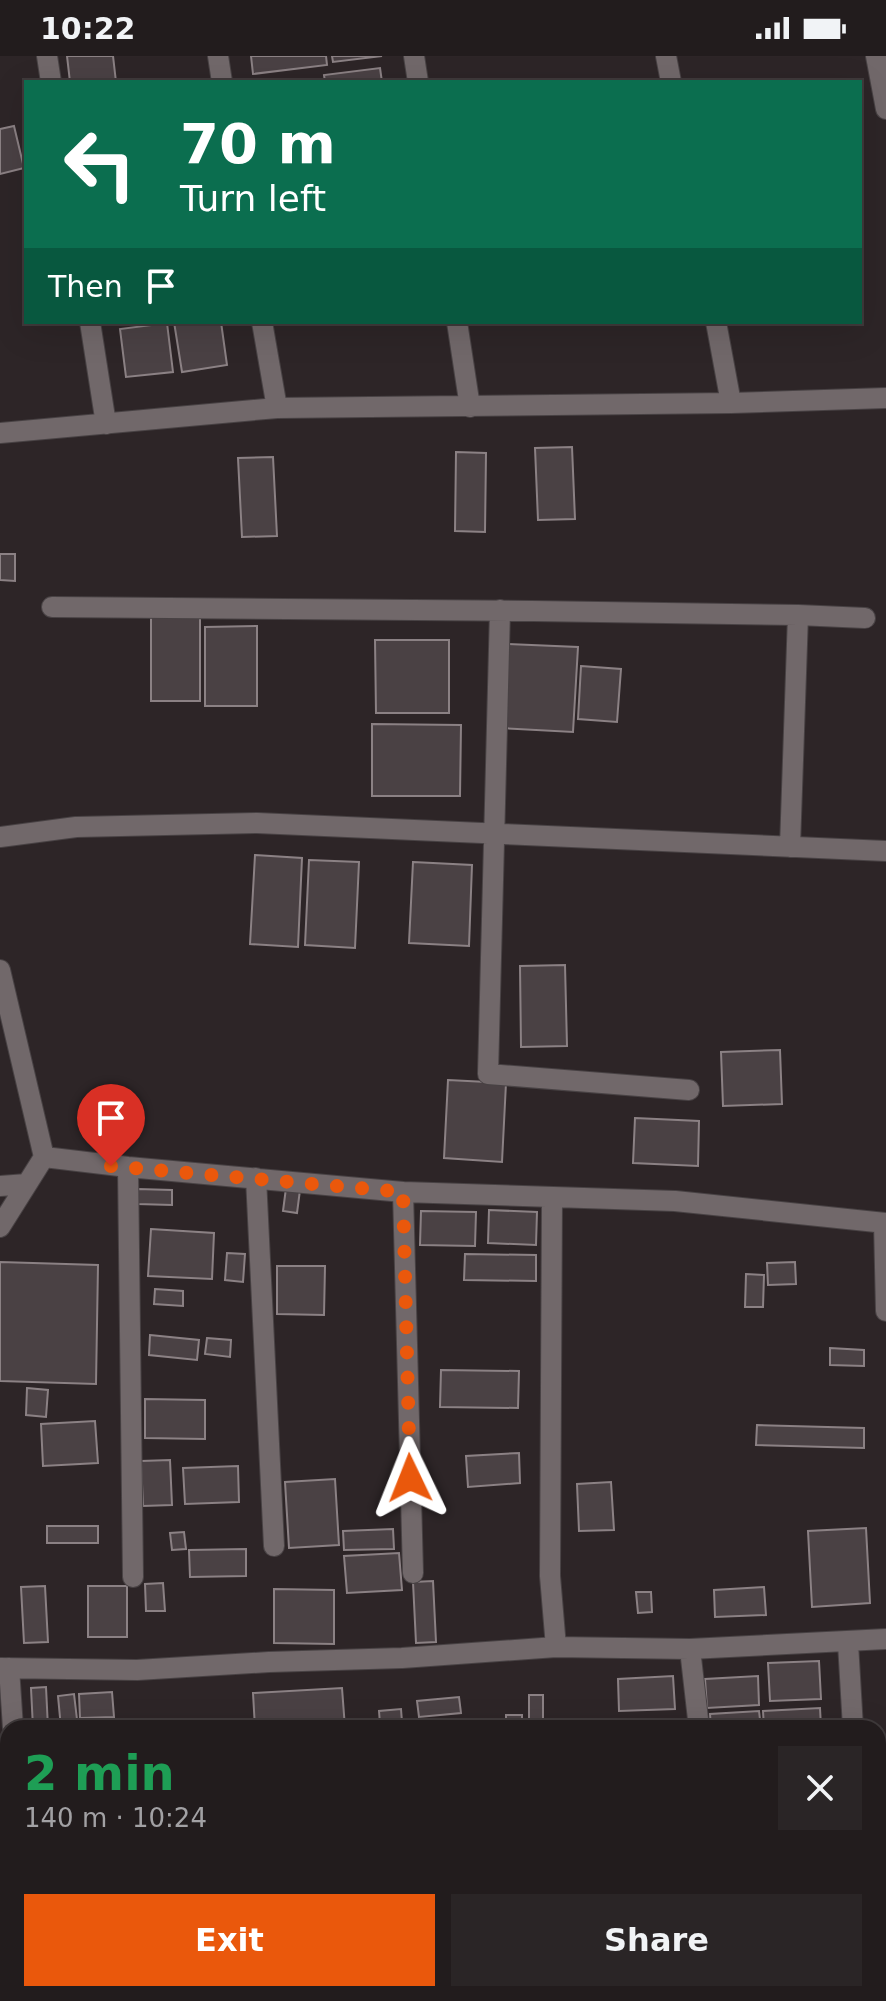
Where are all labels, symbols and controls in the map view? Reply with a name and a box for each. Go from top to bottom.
text: 10:22 [40,11,136,46]
text: 70 m [180,111,336,176]
icon: left [48,112,152,216]
text: Turn left [180,178,326,219]
icon: arrive [139,264,183,308]
text: Then [48,269,123,304]
pin [77,1084,145,1166]
icon: arrive [89,1096,133,1140]
position arrow [368,1436,452,1520]
text: 2 min [24,1745,175,1801]
button: close [778,1746,862,1830]
text: 140 m · 10:24 [24,1803,207,1833]
button: Exit [24,1894,435,1986]
button: Share [451,1894,862,1986]

